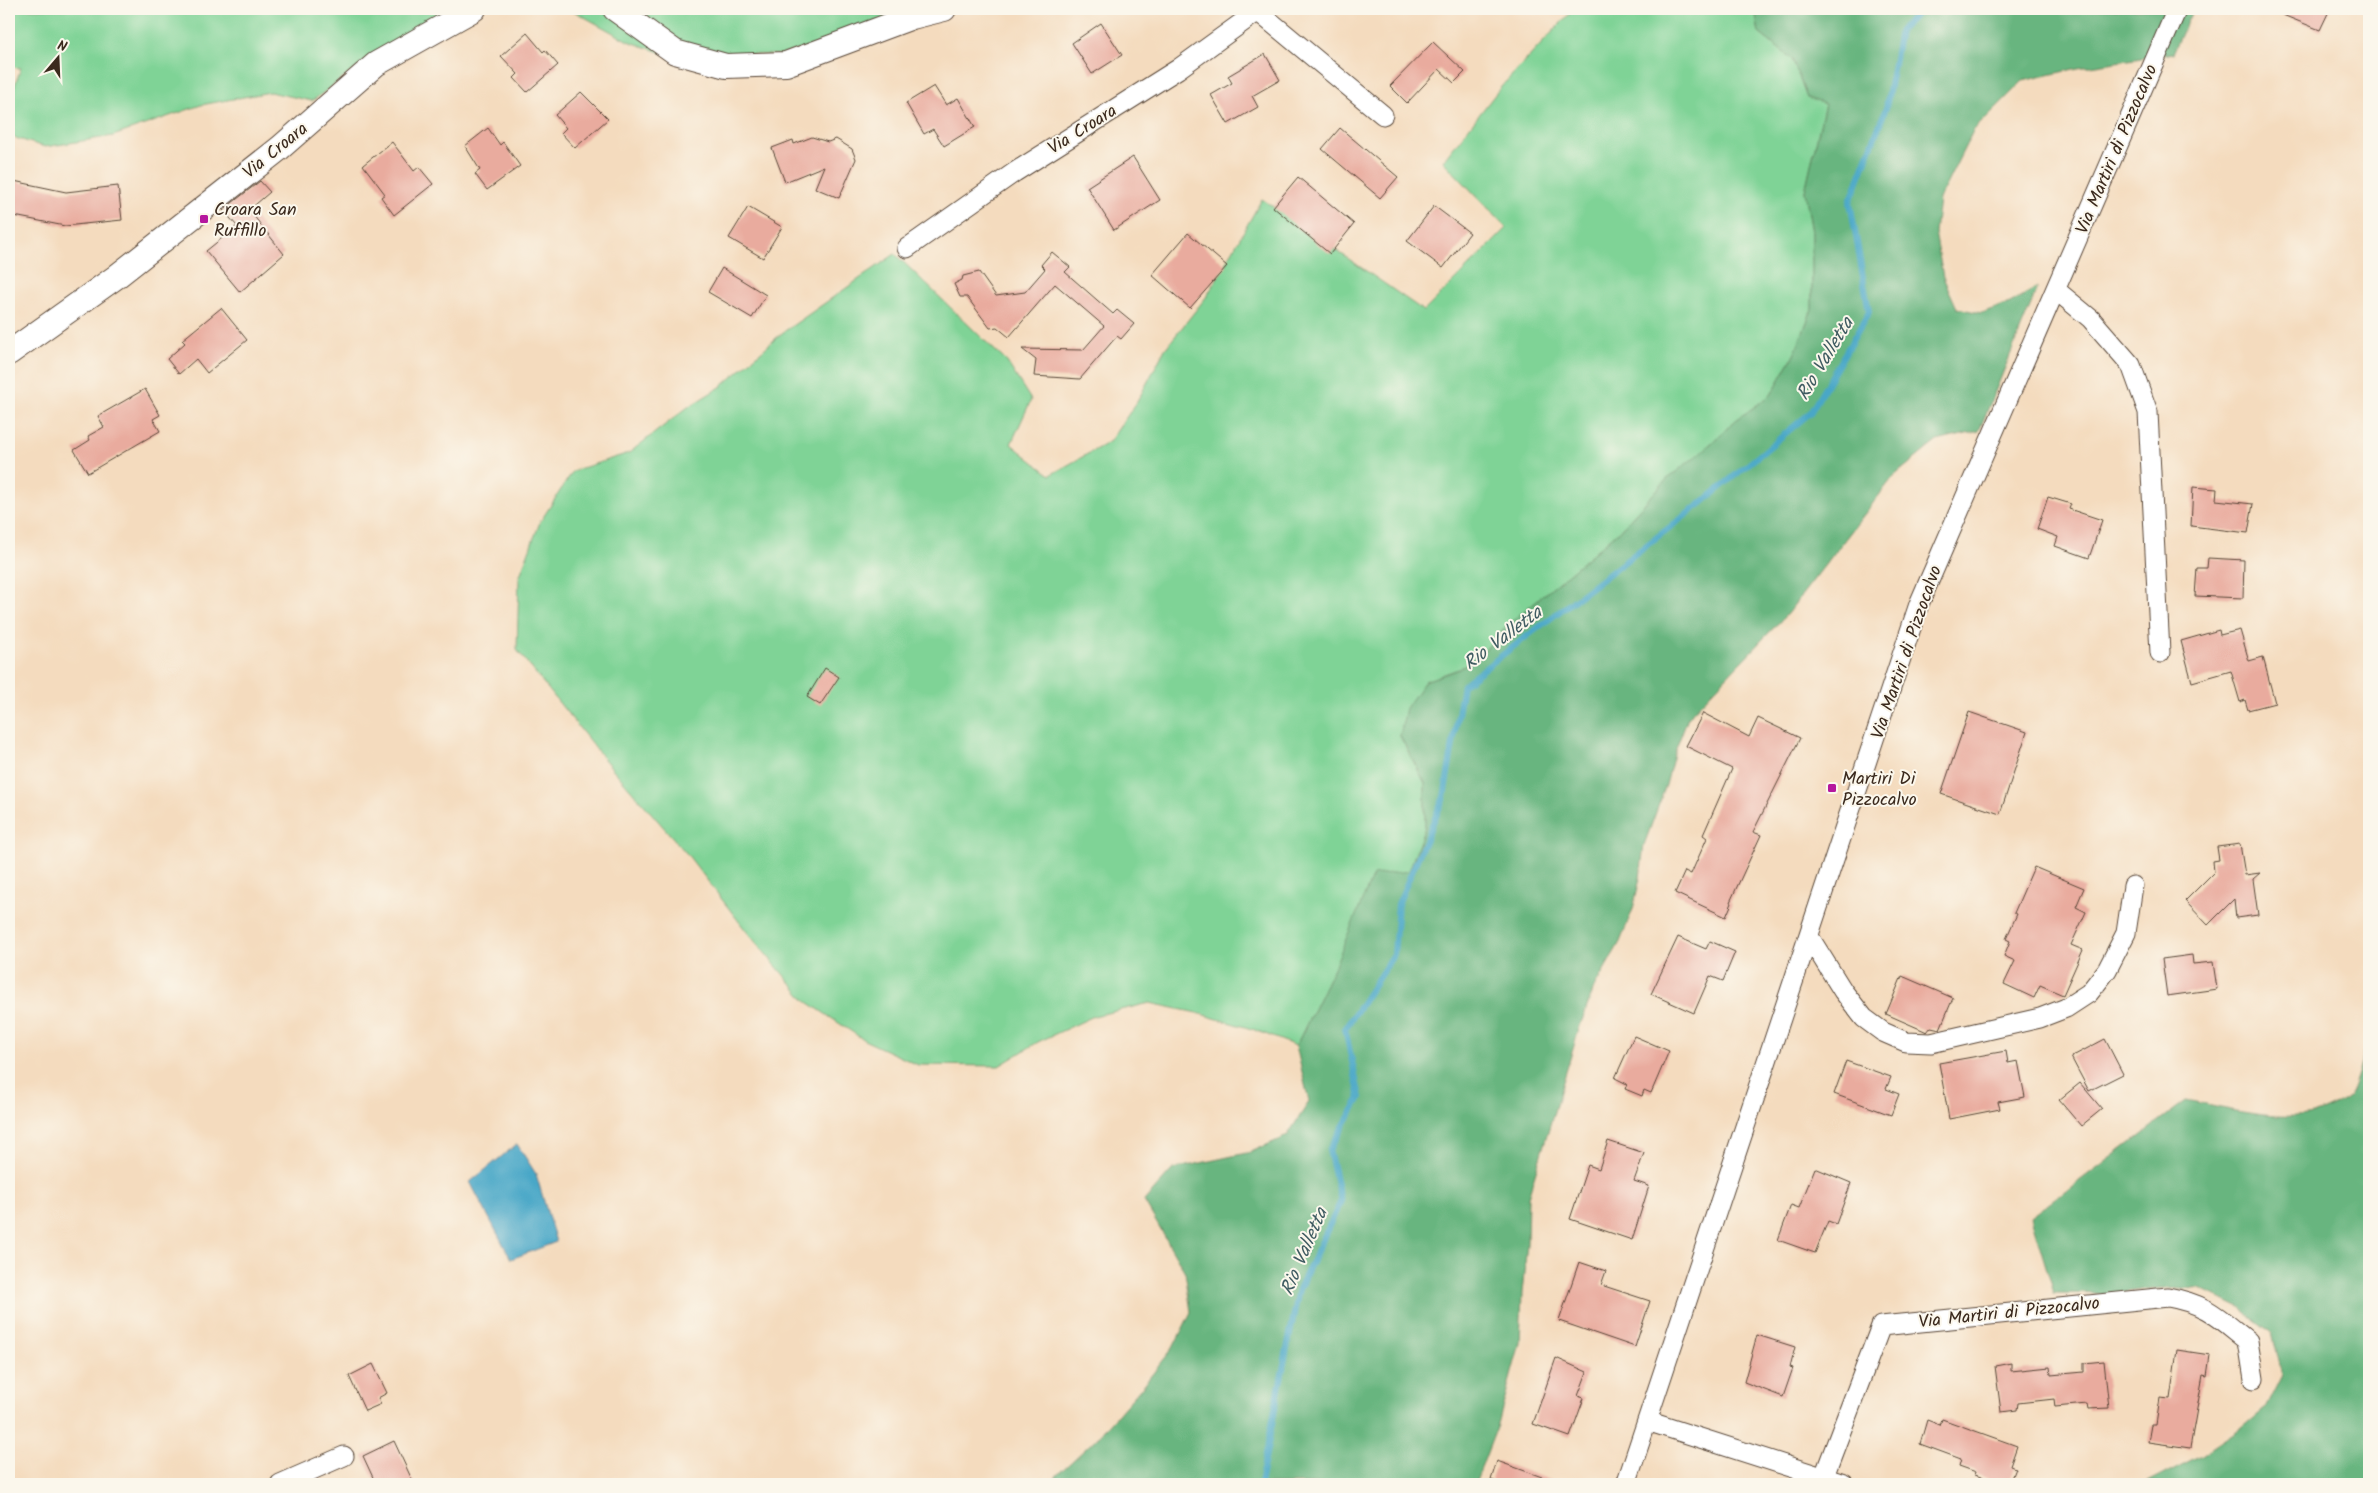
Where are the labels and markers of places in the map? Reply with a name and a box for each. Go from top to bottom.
place label: Croara San Ruffillo [214,196,297,246]
marker: Croara San Ruffillo [198,213,210,225]
place label: Martiri Di Pizzocalvo [1842,765,1917,815]
marker: Martiri Di Pizzocalvo [1826,782,1838,794]

